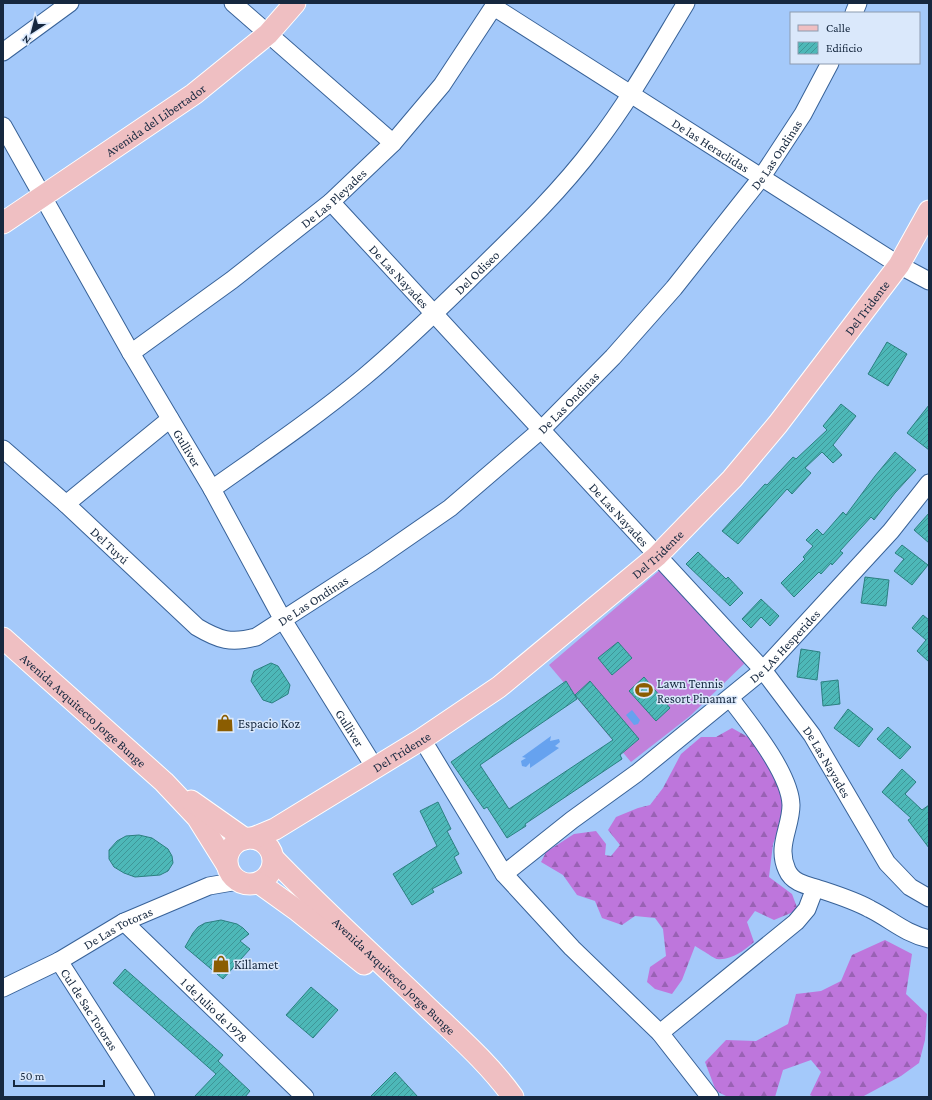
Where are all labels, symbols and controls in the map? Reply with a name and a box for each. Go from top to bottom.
north arrow [12,12,52,52]
legend [790,12,920,64]
text: Calle [826,21,850,35]
text: N [19,33,33,47]
text: Edificio [826,41,863,55]
street label: Avenida del Libertador [102,80,209,159]
street label: De las Heraclidas [669,115,752,175]
street label: De Las Ondinas [747,117,805,193]
street label: De Las Pleyades [298,165,369,231]
street label: De Las Nayades [367,241,432,311]
street label: Del Odiseo [451,247,502,297]
street label: Del Tridente [841,277,893,338]
street label: De Las Ondinas [534,368,602,437]
street label: Gulliver [170,426,205,470]
street label: De Las Nayades [586,479,652,549]
street label: Del Tuyú [88,524,132,567]
street label: Del Tridente [629,526,686,581]
street label: De Las Ondinas [275,572,351,629]
street label: De LAs Hesperides [746,606,823,686]
street label: Avenida Arquitecto Jorge Bunge [18,650,150,770]
place label: Lawn Tennis Resort Pinamar [657,676,737,706]
sports icon: Lawn Tennis Resort Pinamar [634,680,654,700]
street label: Gulliver [333,706,368,750]
shop icon: Espacio Koz [215,713,235,733]
place label: Espacio Koz [238,716,300,731]
street label: De Las Nayades [800,723,854,800]
street label: Del Tridente [370,728,433,775]
street label: De Las Totoras [81,903,155,952]
street label: Avenida Arquitecto Jorge Bunge [330,914,459,1038]
shop icon: Killamet [211,954,231,974]
place label: Killamet [234,957,279,972]
street label: Cul de Sac Totoras [58,965,122,1053]
street label: 1 de Julio de 1978 [178,974,251,1045]
scale bar [14,1062,104,1088]
text: 50 m [20,1069,45,1083]

